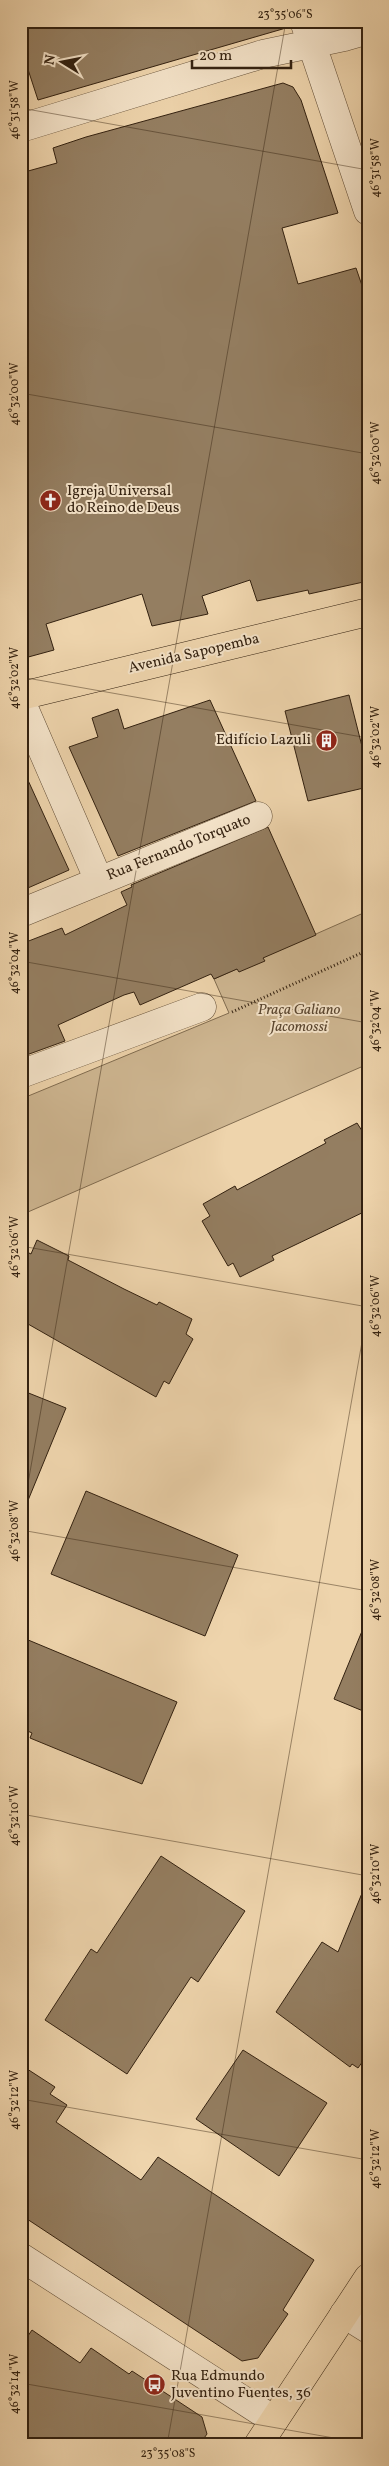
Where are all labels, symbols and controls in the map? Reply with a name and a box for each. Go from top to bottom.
text: 23°35'06"S [257,7,313,23]
north arrow [38,38,88,88]
scale bar [192,38,290,70]
text: 20 m [199,46,232,67]
text: N [40,53,61,67]
text: 46°31'58"W [7,80,23,140]
text: 46°31'58"W [368,138,384,198]
text: 46°32'00"W [7,362,23,426]
text: 46°32'00"W [368,421,384,485]
place label: Igreja Universal do Reino de Deus [67,481,179,519]
church icon: Igreja Universal do Reino de Deus [39,488,63,512]
street label: Avenida Sapopemba [126,629,262,679]
text: 46°32'02"W [7,647,23,709]
text: 46°32'02"W [368,706,384,768]
building icon: Edifício Lazuli [315,728,339,752]
place label: Edifício Lazuli [216,730,311,751]
street label: Rua Fernando Torquato [104,809,254,887]
text: 46°32'04"W [7,932,23,994]
text: 46°32'04"W [368,990,384,1052]
park label: Praça Galiano Jacomossi [258,1000,340,1038]
text: 46°32'06"W [7,1216,23,1278]
text: 46°32'06"W [368,1275,384,1337]
text: 46°32'08"W [7,1500,23,1562]
text: 46°32'08"W [368,1559,384,1621]
text: 46°32'10"W [7,1786,23,1846]
text: 46°32'10"W [368,1844,384,1904]
text: 46°32'12"W [7,2070,23,2130]
text: 46°32'12"W [368,2129,384,2189]
text: 46°32'14"W [7,2354,23,2414]
place label: Rua Edmundo Juventino Fuentes, 36 [171,2366,311,2404]
bus stop icon: Rua Edmundo Juventino Fuentes, 36 [143,2373,167,2397]
text: 23°35'08"S [141,2446,195,2462]

